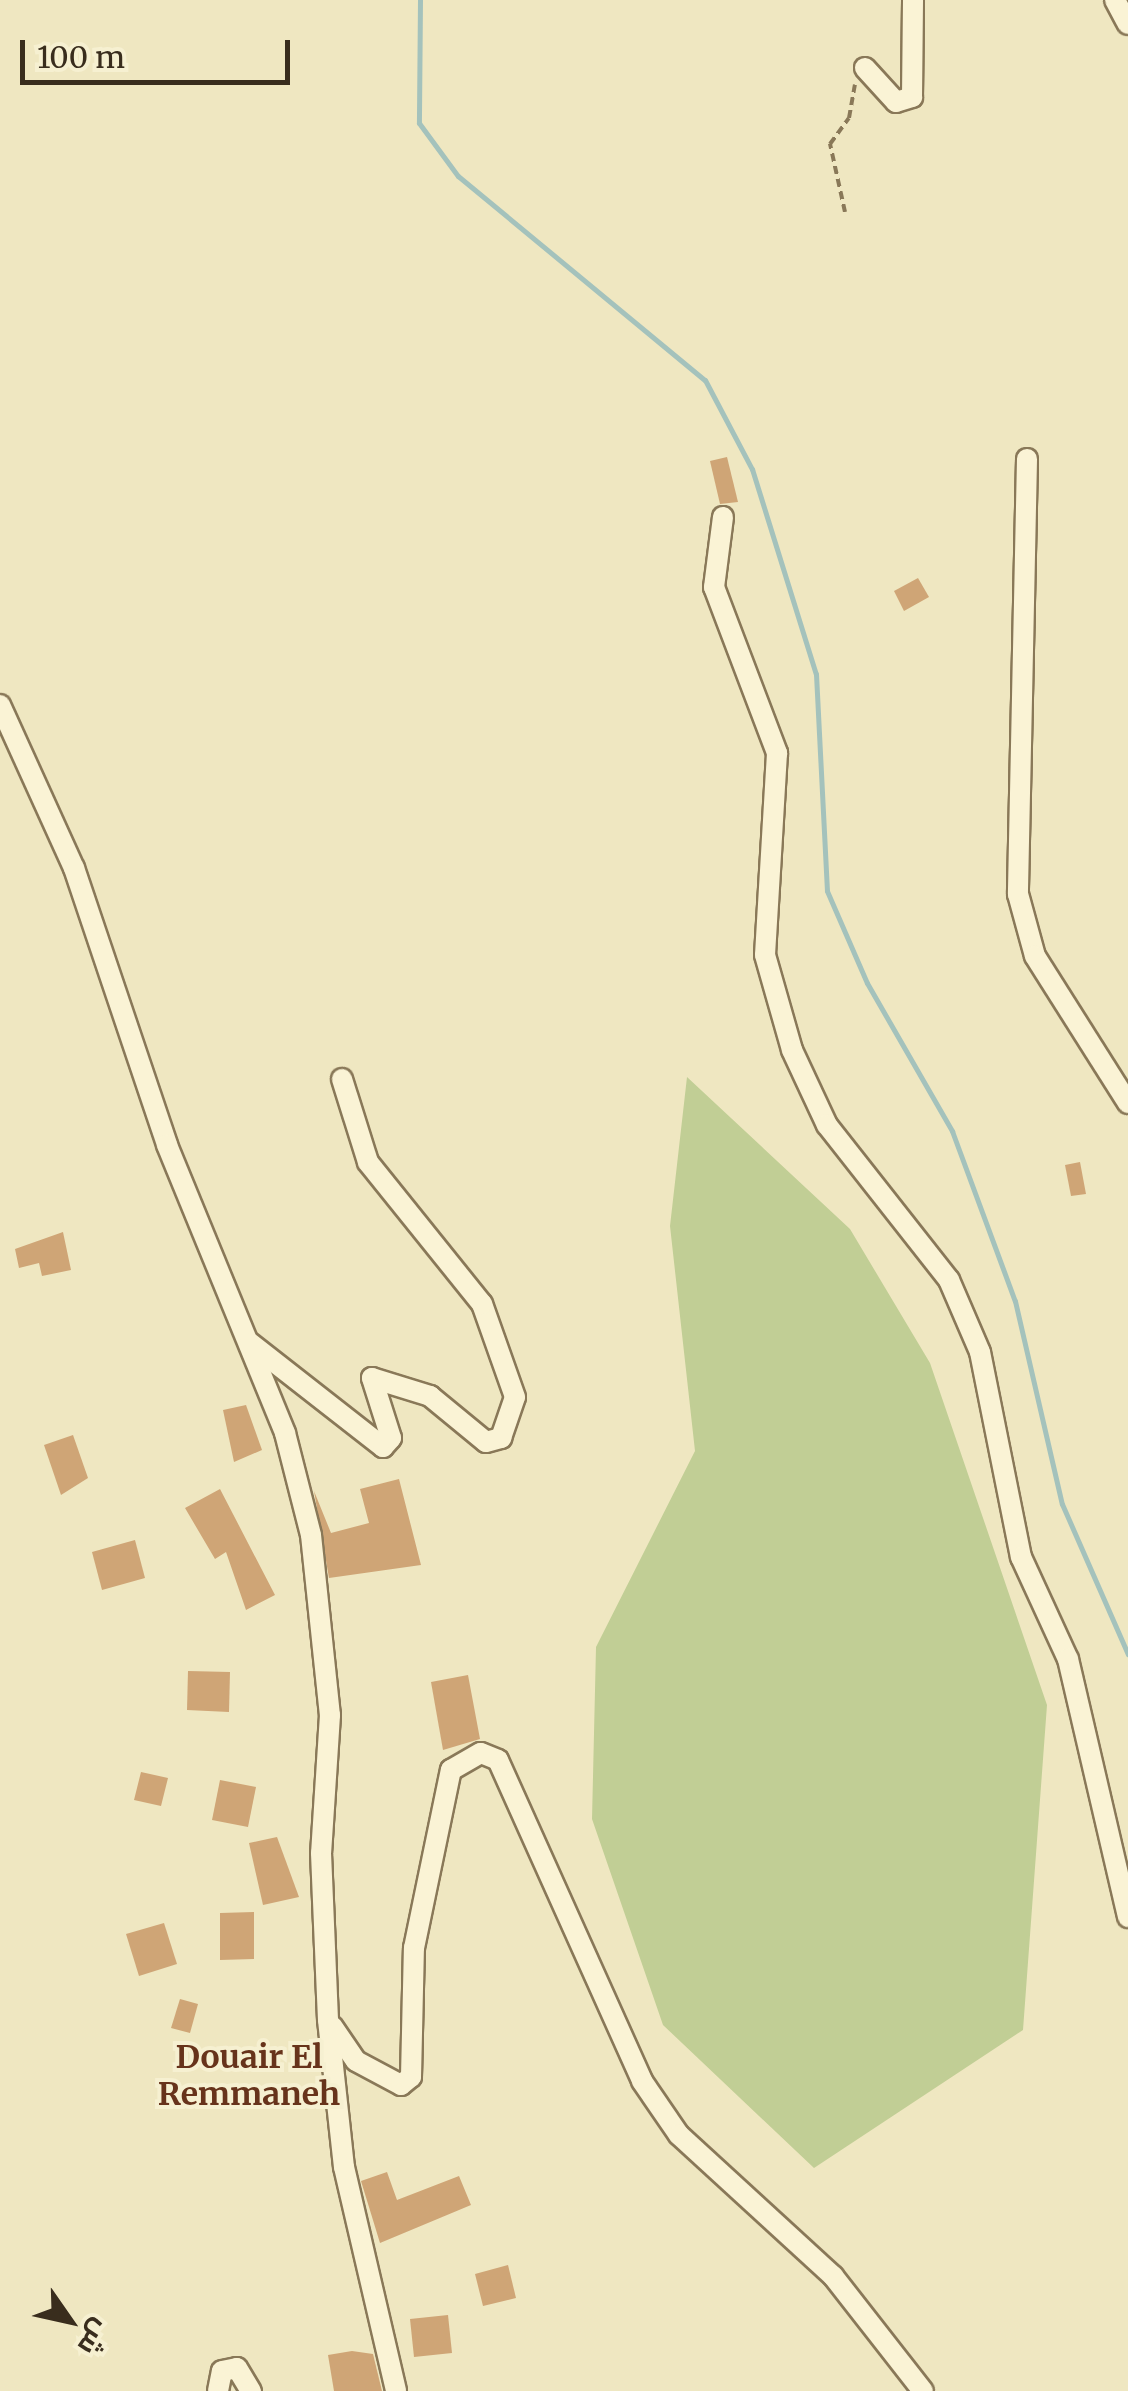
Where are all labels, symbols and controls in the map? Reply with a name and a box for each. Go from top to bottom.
scale bar [25,20,295,82]
text: 100 m [37,38,125,76]
district label: Douair El Remmaneh [158,2039,340,2114]
north arrow [20,2271,120,2371]
text: ش [70,2313,120,2363]

